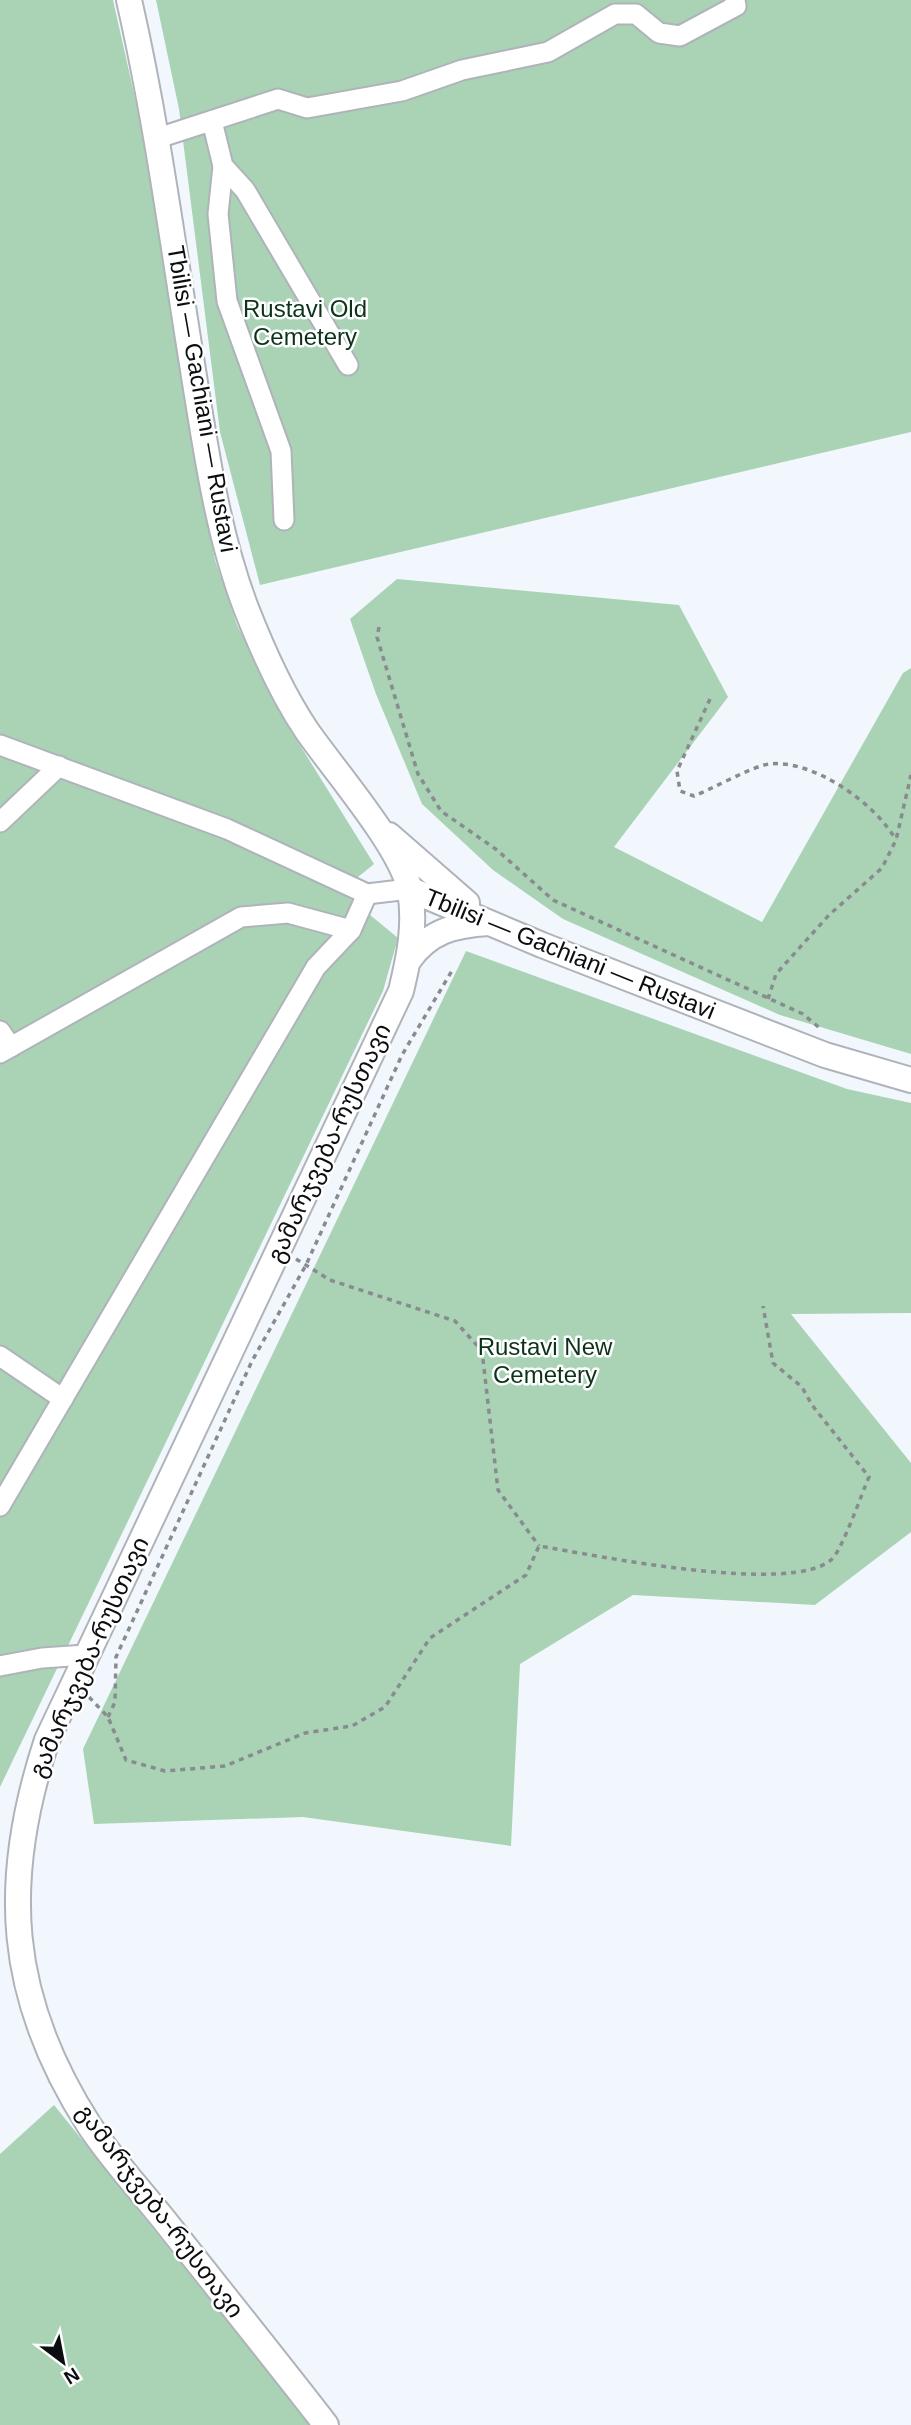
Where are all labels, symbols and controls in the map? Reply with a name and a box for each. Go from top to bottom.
street label: Tbilisi — Gachiani — Rustavi [162,244,243,554]
park label: Rustavi Old Cemetery [243,295,367,350]
street label: Tbilisi — Gachiani — Rustavi [421,883,719,1024]
street label: გამარჯვება-რუსთავი [261,1019,397,1267]
park label: Rustavi New Cemetery [478,1333,613,1388]
street label: გამარჯვება-რუსთავი [23,1532,155,1782]
street label: გამარჯვება-რუსთავი [70,2099,250,2323]
north arrow [28,2327,98,2397]
text: N [60,2363,83,2389]

